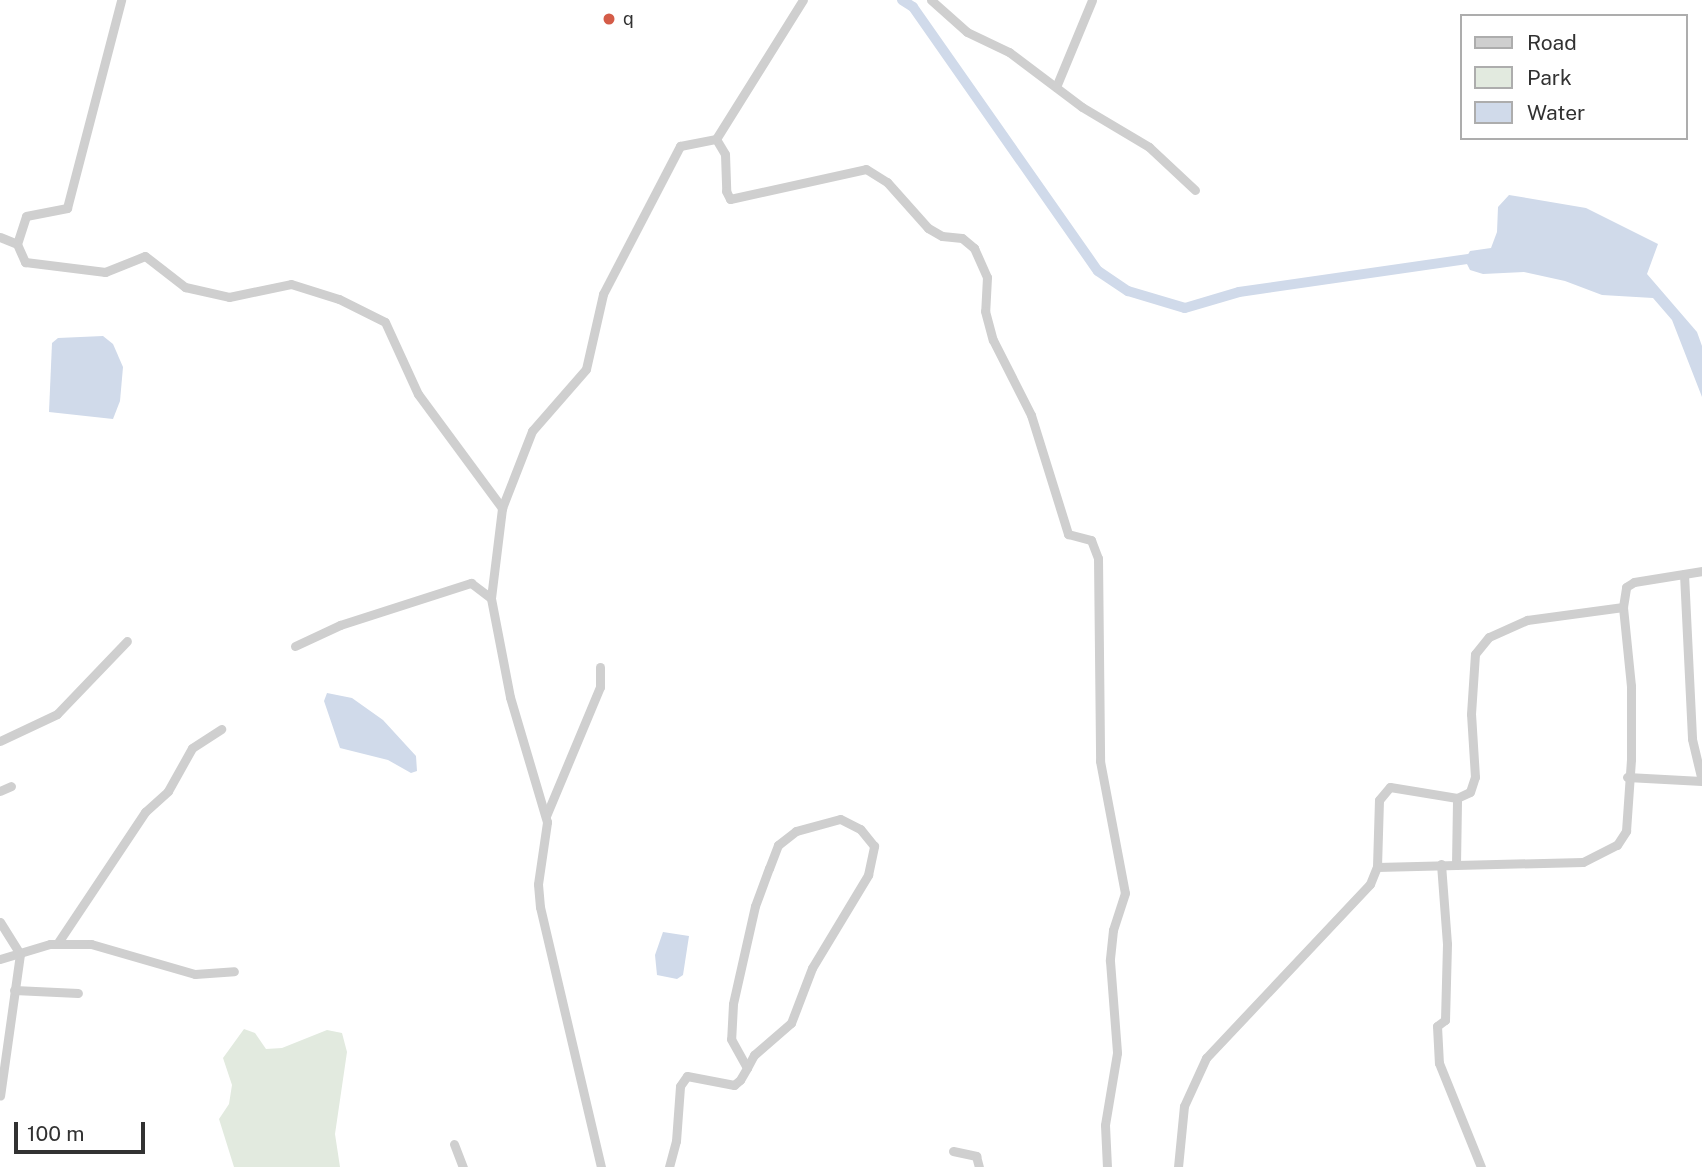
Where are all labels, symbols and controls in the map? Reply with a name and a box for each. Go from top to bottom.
place label: q [623,8,634,30]
marker: q [601,11,617,27]
legend [1460,14,1688,140]
text: Road [1527,30,1577,55]
text: Park [1527,65,1572,90]
text: Water [1527,100,1585,125]
scale bar [18,1108,149,1152]
text: 100 m [27,1121,84,1146]

